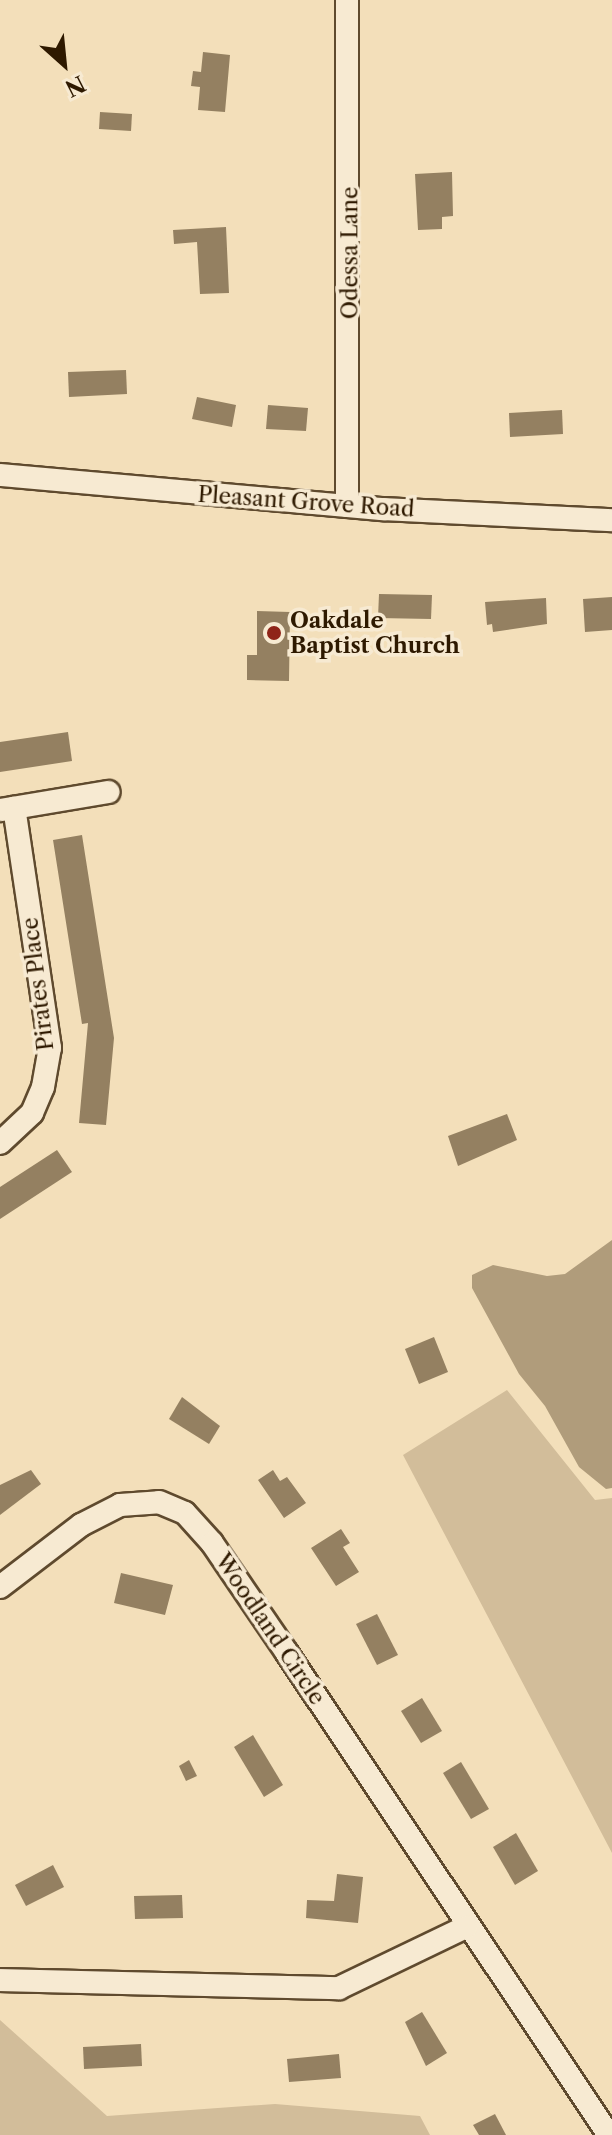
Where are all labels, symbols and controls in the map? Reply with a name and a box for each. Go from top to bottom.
north arrow [24,24,104,104]
text: N [60,69,90,102]
street label: Odessa Lane [337,187,363,319]
street label: Pleasant Grove Road [197,481,415,523]
place label: Oakdale Baptist Church [290,607,460,658]
marker: Oakdale Baptist Church [265,624,283,642]
street label: Pirates Place [17,916,59,1052]
street label: Woodland Circle [210,1548,330,1710]

